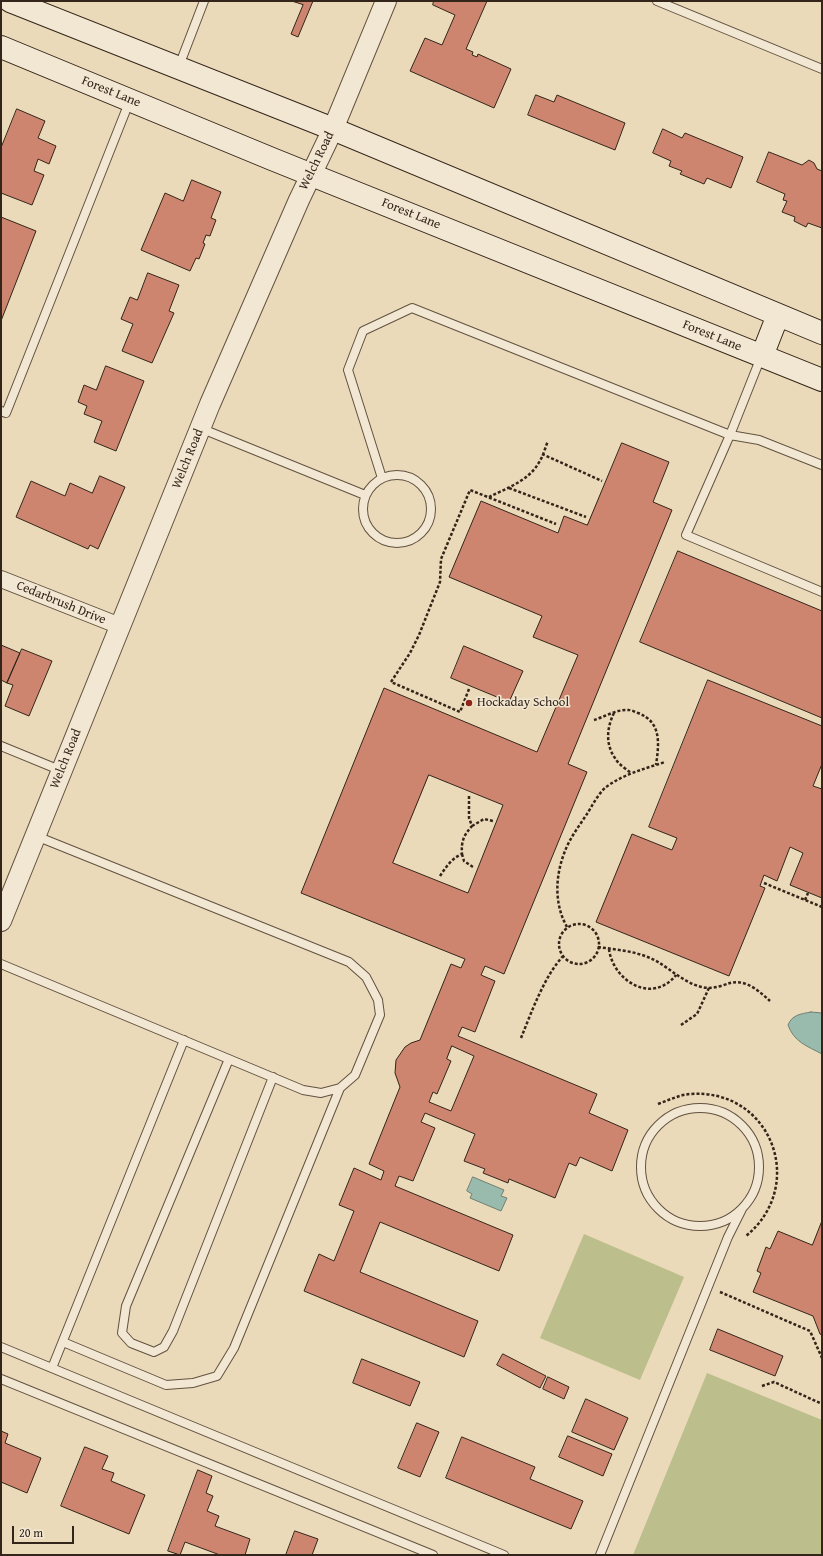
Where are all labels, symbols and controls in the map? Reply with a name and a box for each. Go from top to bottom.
street label: Forest Lane [79,73,143,111]
street label: Welch Road [296,129,338,193]
street label: Forest Lane [379,195,443,233]
street label: Forest Lane [680,317,744,355]
street label: Welch Road [169,427,207,491]
street label: Cedarbrush Drive [14,578,108,628]
place label: Hockaday School [477,695,569,711]
marker: Hockaday School [464,698,474,708]
street label: Welch Road [47,727,85,791]
scale bar [14,1518,76,1544]
text: 20 m [19,1524,43,1541]

